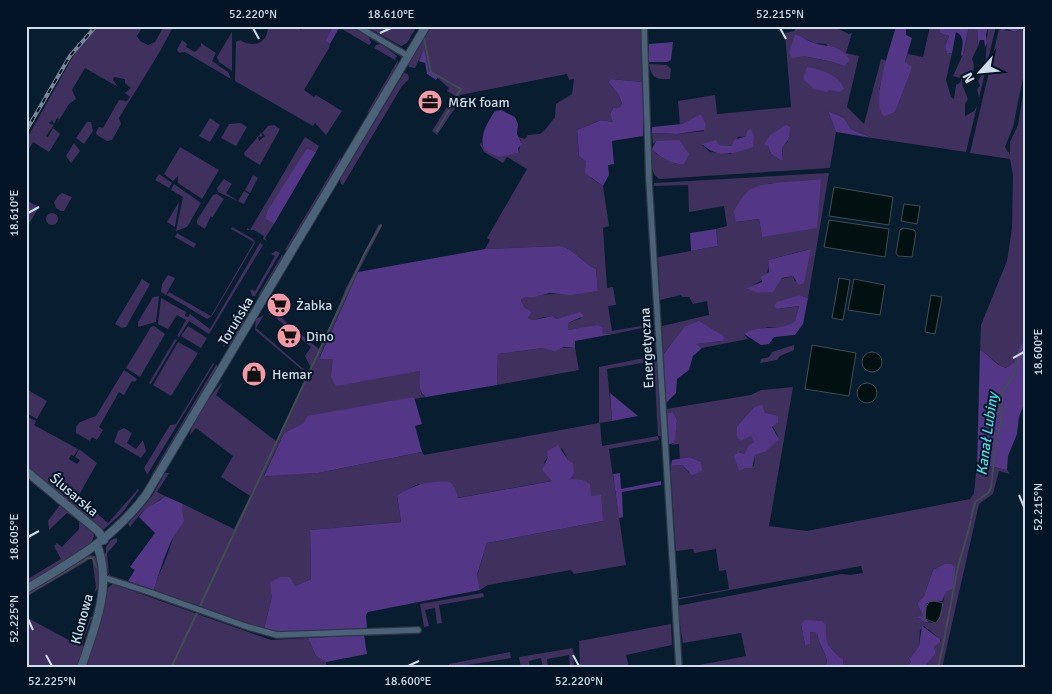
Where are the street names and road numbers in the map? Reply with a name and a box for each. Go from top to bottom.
street label: Toruńska [215,294,257,348]
street label: Energetyczna [636,307,658,389]
street label: Ślusarska [46,470,102,520]
street label: Klonowa [67,592,97,646]

